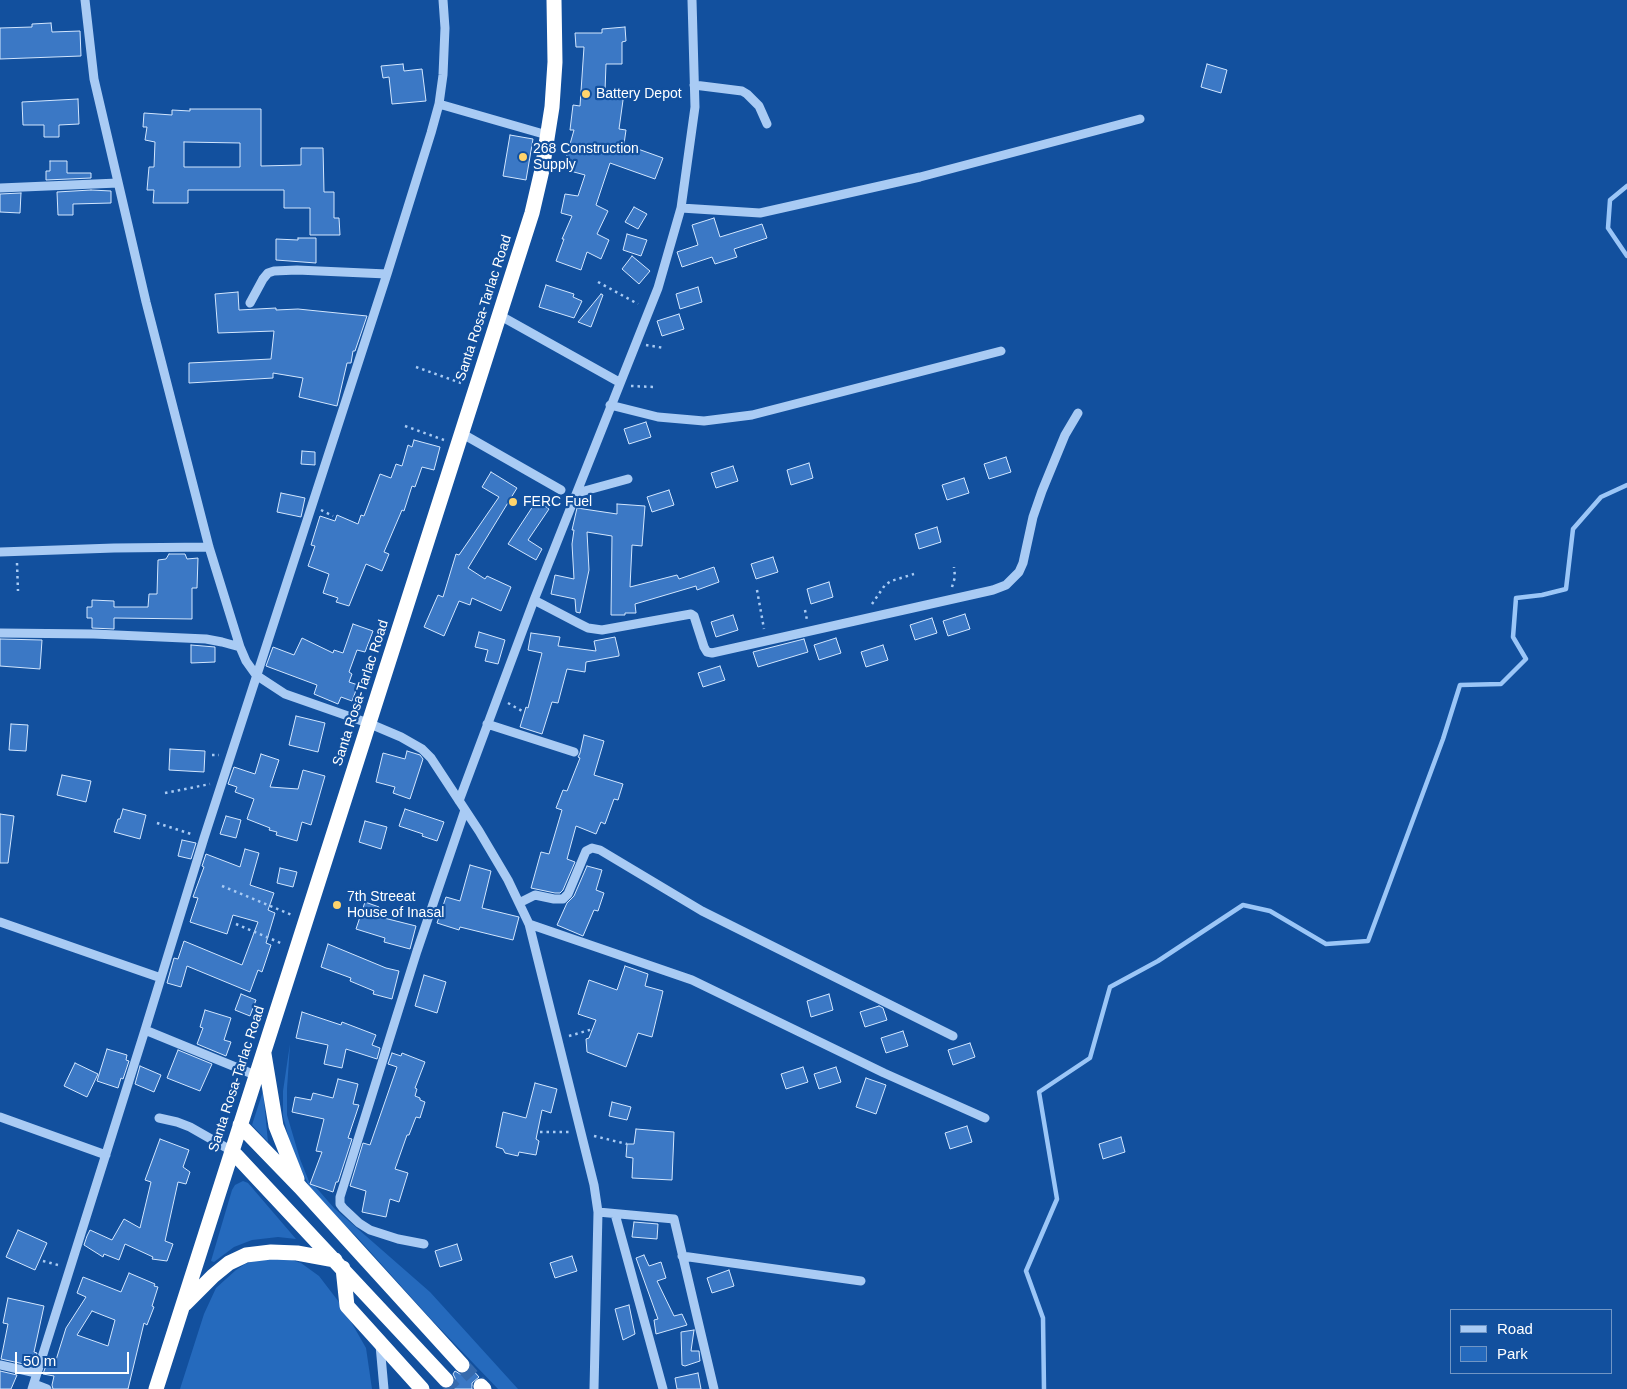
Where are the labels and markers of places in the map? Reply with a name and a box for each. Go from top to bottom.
place label: Battery Depot [596,86,682,102]
marker: Battery Depot [580,88,592,100]
place label: 268 Construction Supply [533,141,639,174]
marker: 268 Construction Supply [517,151,529,163]
place label: FERC Fuel [523,494,592,510]
marker: FERC Fuel [507,496,519,508]
place label: 7th Streeat House of Inasal [347,889,444,922]
marker: 7th Streeat House of Inasal [331,899,343,911]

